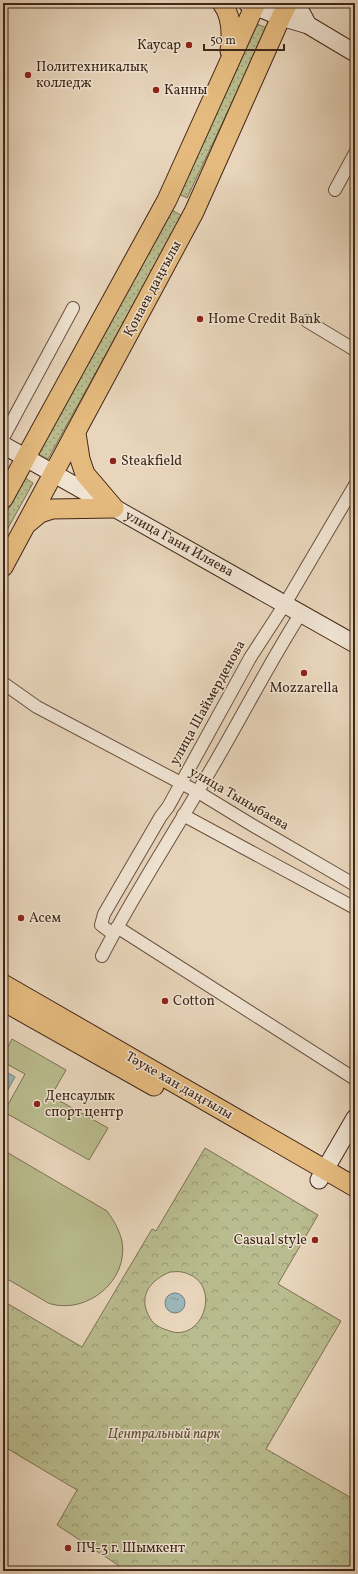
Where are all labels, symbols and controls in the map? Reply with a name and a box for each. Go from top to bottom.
scale bar [204,26,284,52]
text: 50 m [210,33,236,49]
place label: Каусар [137,36,181,55]
marker: Каусар [184,40,194,50]
place label: Политехникалық колледж [36,58,148,93]
marker: Политехникалық колледж [23,70,33,80]
place label: Канны [164,81,208,100]
marker: Канны [151,85,161,95]
street label: Қонаев даңғылы [120,237,186,340]
place label: Home Credit Bank [208,310,321,329]
marker: Home Credit Bank [195,314,205,324]
place label: Steakfield [121,452,182,471]
marker: Steakfield [108,456,118,466]
street label: улица Гани Иляева [121,506,237,582]
street label: улица Шаймерденова [166,637,250,769]
marker: Mozzarella [299,668,309,678]
place label: Mozzarella [269,679,339,698]
street label: улица Тыныбаева [186,763,292,835]
place label: Асем [29,909,61,928]
marker: Асем [16,913,26,923]
place label: Cotton [173,992,215,1011]
marker: Cotton [160,996,170,1006]
street label: Тәуке хан даңғылы [122,1048,236,1125]
place label: Денсаулык спорт центр [45,1087,123,1122]
marker: Денсаулык спорт центр [32,1099,42,1109]
place label: Casual style [234,1231,307,1250]
marker: Casual style [310,1235,320,1245]
park label: Центральный парк [108,1425,221,1444]
place label: ПЧ-3 г. Шымкент [76,1539,185,1558]
marker: ПЧ-3 г. Шымкент [63,1543,73,1553]

